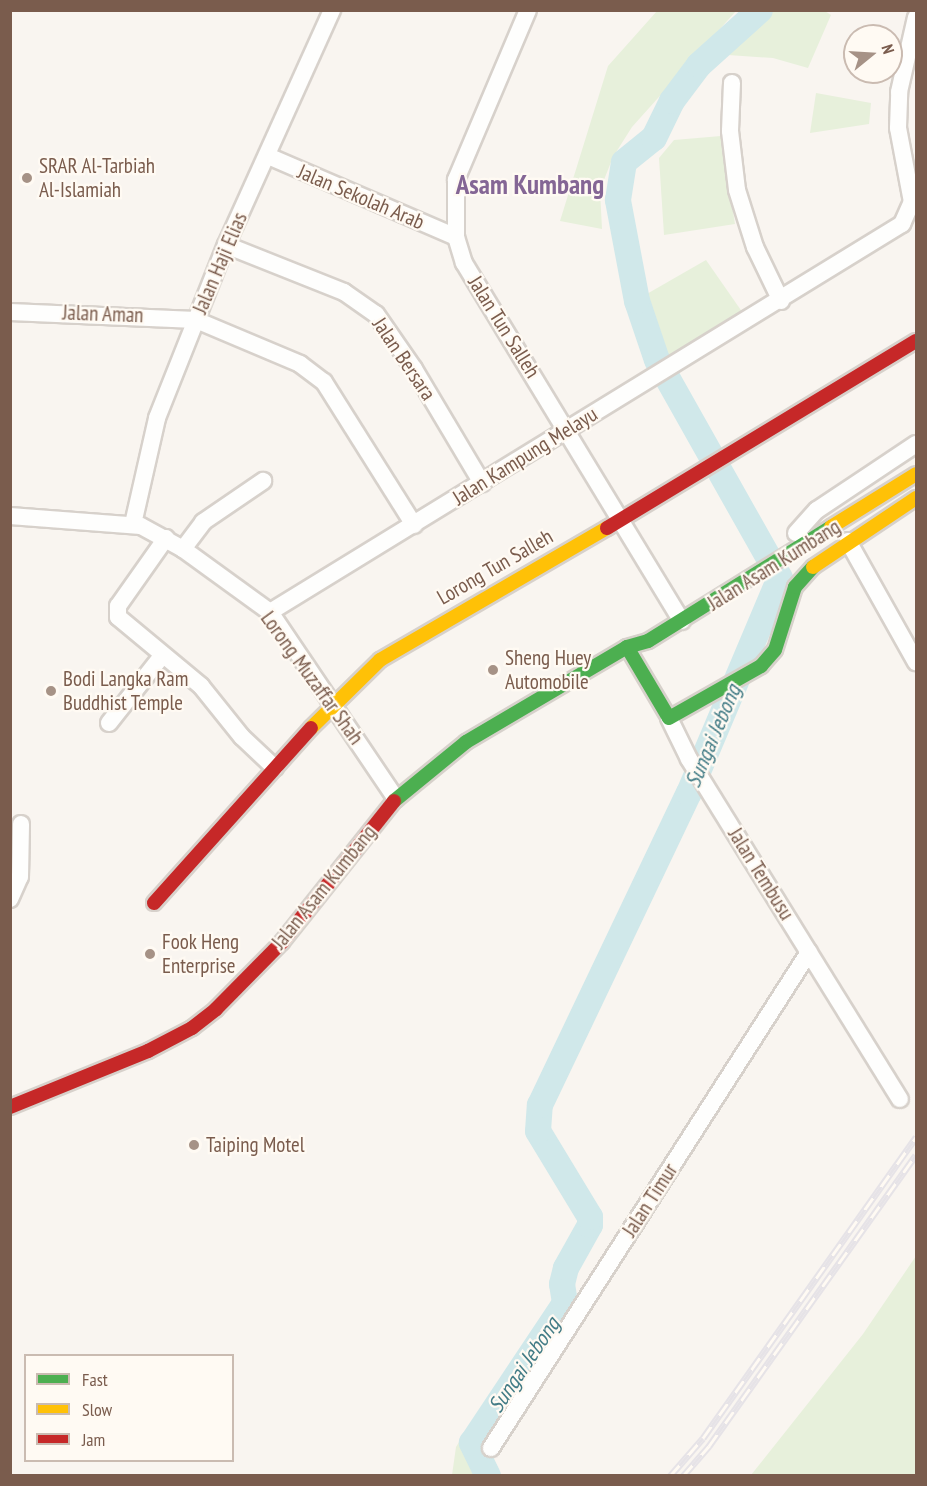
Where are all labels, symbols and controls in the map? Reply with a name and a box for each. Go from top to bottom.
north arrow [843,24,903,84]
text: N [877,42,899,56]
place label: SRAR Al-Tarbiah Al-Islamiah [39,153,156,203]
street label: Jalan Sekolah Arab [294,159,428,235]
district label: Asam Kumbang [456,169,604,201]
marker: SRAR Al-Tarbiah Al-Islamiah [20,171,34,185]
street label: Jalan Haji Elias [187,209,253,317]
street label: Jalan Tun Salleh [463,271,545,383]
street label: Jalan Aman [62,300,144,328]
street label: Jalan Bersara [367,313,441,405]
street label: Jalan Kampung Melayu [448,401,602,511]
street label: Jalan Asam Kumbang [703,514,845,616]
street label: Lorong Tun Salleh [432,524,558,610]
street label: Lorong Muzaffar Shah [255,607,369,749]
place label: Sheng Huey Automobile [505,645,591,695]
marker: Sheng Huey Automobile [486,663,500,677]
place label: Bodi Langka Ram Buddhist Temple [63,666,188,716]
water label: Sungai Jebong [680,681,746,791]
marker: Bodi Langka Ram Buddhist Temple [44,684,58,698]
street label: Jalan Asam Kumbang [266,820,382,954]
street label: Jalan Tembusu [723,823,799,925]
place label: Fook Heng Enterprise [162,929,240,979]
marker: Fook Heng Enterprise [143,947,157,961]
place label: Taiping Motel [206,1132,305,1158]
marker: Taiping Motel [187,1138,201,1152]
street label: Jalan Timur [617,1158,683,1242]
water label: Sungai Jebong [483,1312,565,1418]
legend [24,1354,234,1462]
text: Fast [82,1368,108,1391]
text: Slow [82,1398,112,1421]
text: Jam [82,1428,105,1451]

